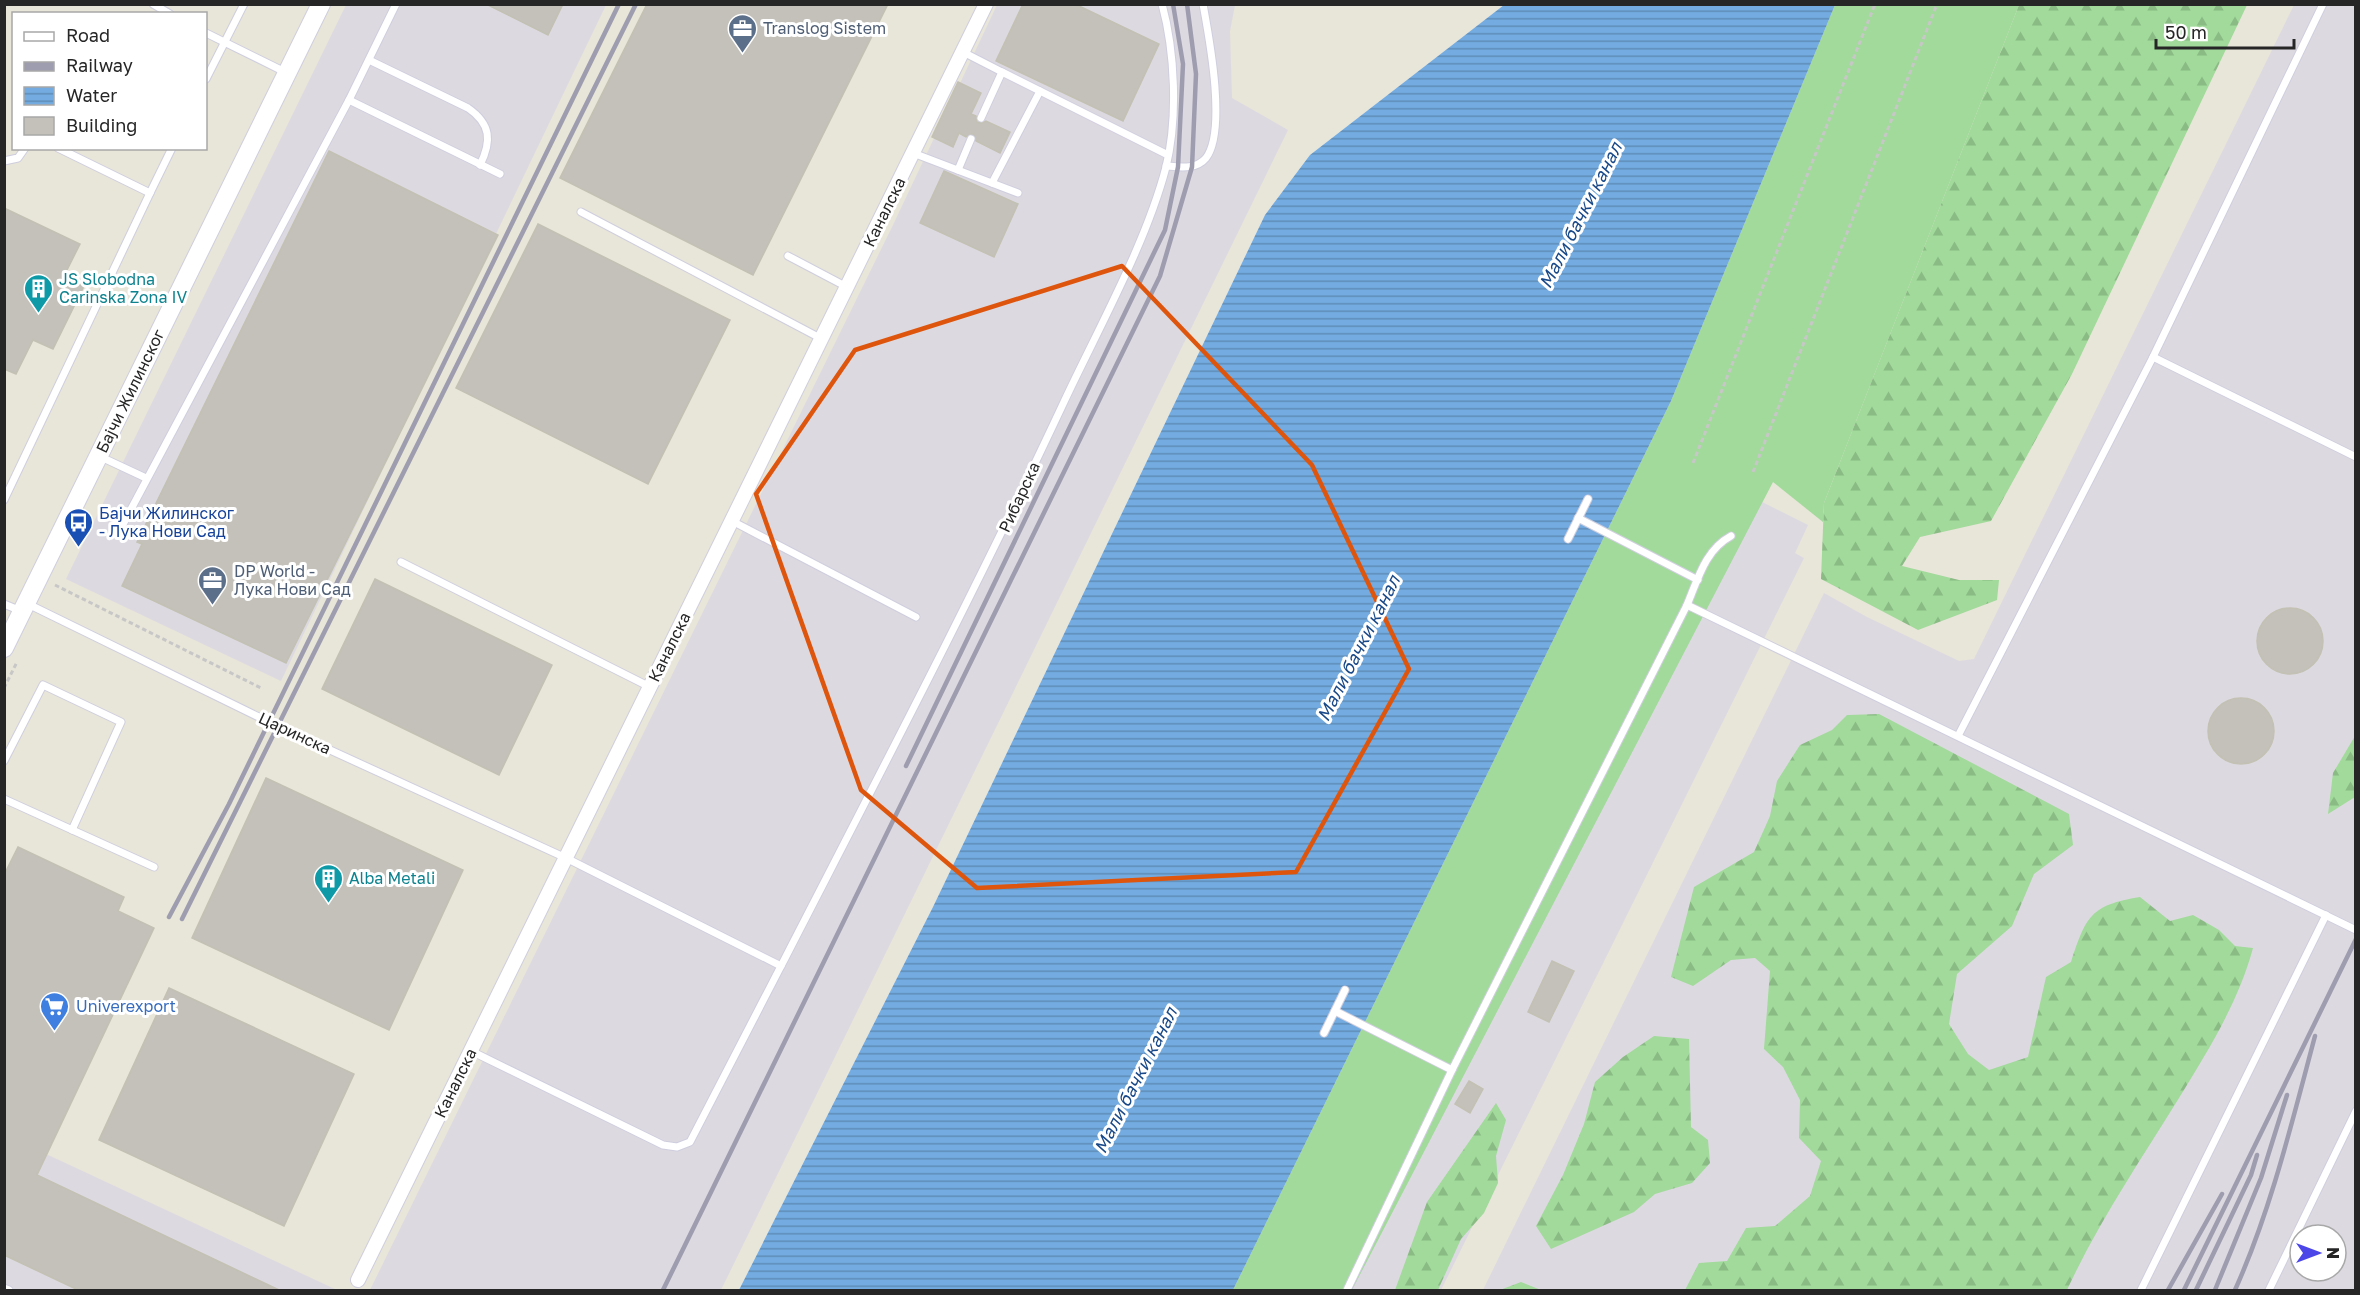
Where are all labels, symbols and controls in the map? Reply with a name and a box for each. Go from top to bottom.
legend [12,12,207,150]
office icon: Translog Sistem [726,12,758,54]
scale bar [2156,12,2294,50]
place label: Translog Sistem [763,18,886,38]
text: 50 m [2165,21,2207,43]
text: Road [66,24,110,46]
text: Railway [66,54,133,76]
text: Water [66,84,117,106]
text: Building [66,114,137,136]
water label: Мали бачки канал [1534,137,1627,291]
street label: Каналска [859,174,909,250]
place label: JS Slobodna Carinska Zona IV [59,269,187,307]
building icon: JS Slobodna Carinska Zona IV [22,272,54,314]
street label: Бајчи Жилинског [91,325,169,456]
street label: Рибарска [994,459,1044,535]
place label: Бајчи Жилинског - Лука Нови Сад [99,503,235,541]
bus stop icon: Бајчи Жилинског - Лука Нови Сад [62,506,94,548]
place label: DP World - Лука Нови Сад [234,561,351,599]
office icon: DP World - Лука Нови Сад [197,564,229,606]
water label: Мали бачки канал [1312,570,1405,724]
street label: Каналска [644,609,694,685]
street label: Царинска [256,708,334,758]
building icon: Alba Metali [312,862,344,904]
place label: Alba Metali [349,868,435,888]
supermarket icon: Univerexport [39,990,71,1032]
place label: Univerexport [76,996,176,1016]
water label: Мали бачки канал [1089,1002,1182,1156]
street label: Каналска [430,1045,480,1121]
north arrow [2288,1223,2348,1283]
text: N [2323,1247,2343,1259]

